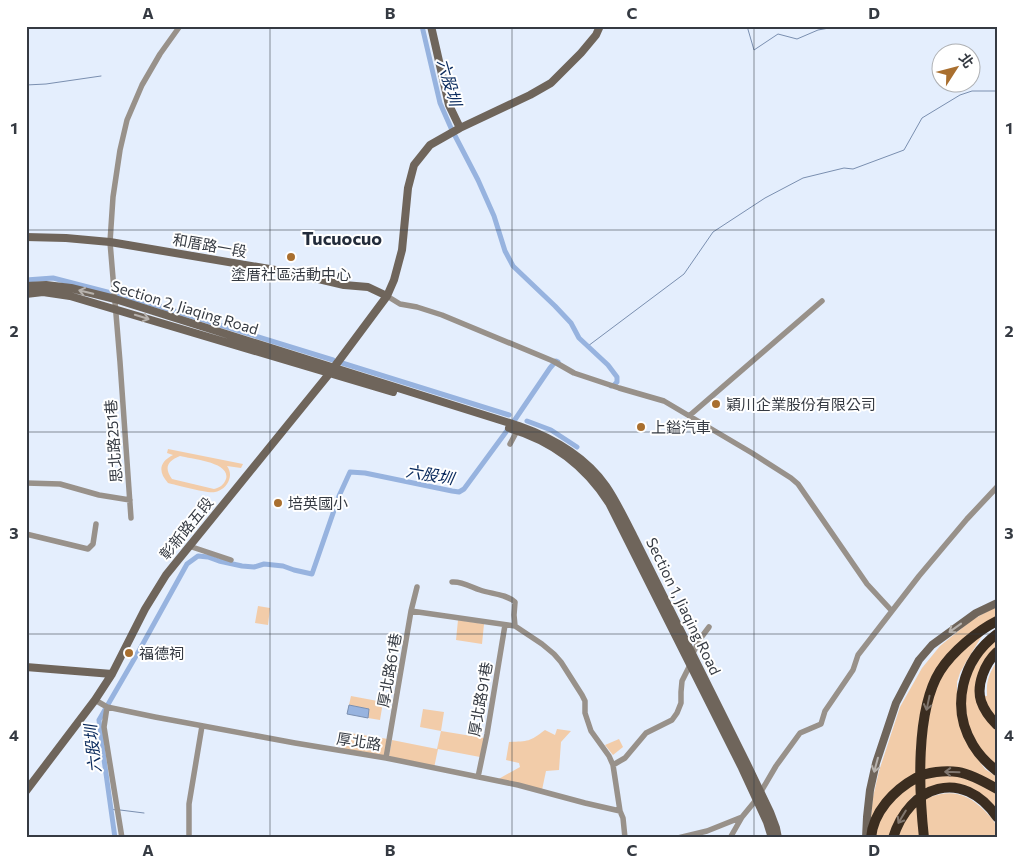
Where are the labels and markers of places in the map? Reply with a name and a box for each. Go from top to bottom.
marker: 塗厝社區活動中心 [285,251,297,263]
place label: 塗厝社區活動中心 [231,265,351,283]
place label: 穎川企業股份有限公司 [726,395,876,413]
marker: 穎川企業股份有限公司 [710,398,722,410]
place label: 上鎰汽車 [651,418,711,436]
marker: 上鎰汽車 [635,421,647,433]
place label: 培英國小 [288,494,348,512]
marker: 培英國小 [272,497,284,509]
place label: 福德祠 [139,644,184,662]
marker: 福德祠 [123,647,135,659]

